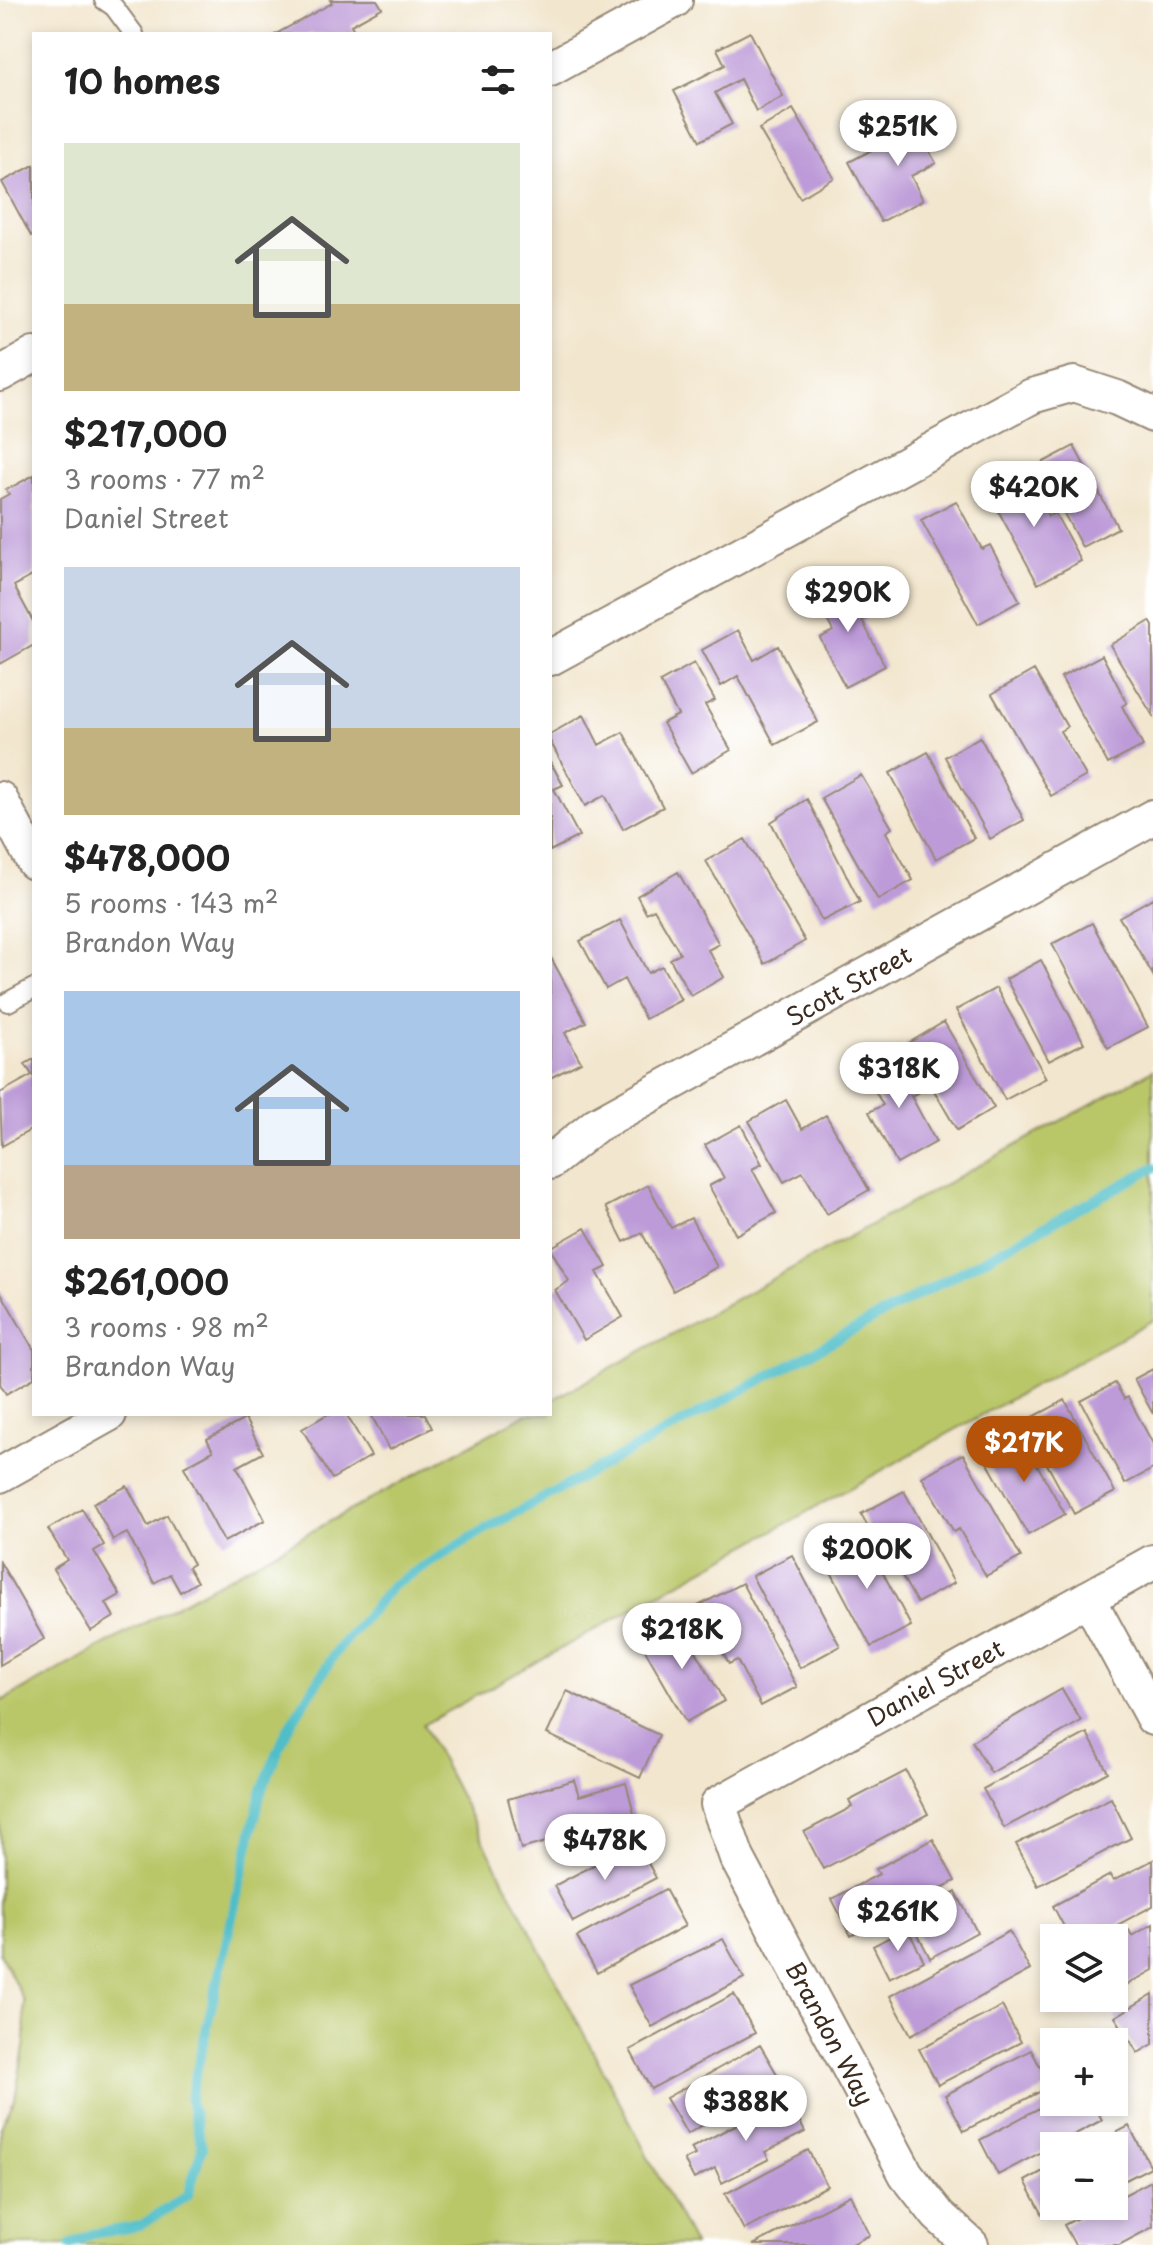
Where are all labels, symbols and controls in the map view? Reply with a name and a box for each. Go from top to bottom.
text: 10 homes [64,54,220,106]
icon: filters [476,58,520,102]
pin: $251K [842,100,954,168]
text: $251K [858,106,938,145]
icon: home [220,195,364,339]
text: $217,000 [64,407,227,459]
text: 3 rooms · 77 m² [64,459,265,498]
pin: $420K [978,461,1090,529]
text: $420K [989,467,1079,506]
text: Daniel Street [64,498,229,537]
pin: $290K [792,566,904,634]
text: $290K [805,572,891,611]
icon: home [220,619,364,763]
text: $478,000 [64,831,230,883]
text: 5 rooms · 143 m² [64,883,279,922]
text: Brandon Way [64,922,235,961]
street label: Scott Street [779,936,917,1034]
pin: $318K [843,1042,955,1110]
icon: home [220,1043,364,1187]
text: $318K [858,1048,940,1087]
text: $261,000 [64,1255,229,1307]
text: 3 rooms · 98 m² [64,1307,269,1346]
text: Brandon Way [64,1346,235,1385]
pin: $217K [968,1416,1080,1484]
text: $217K [984,1422,1064,1461]
pin: $200K [811,1523,923,1591]
text: $200K [822,1529,912,1568]
pin: $218K [626,1603,738,1671]
text: $218K [640,1609,724,1648]
street label: Daniel Street [860,1629,1010,1735]
pin: $478K [549,1814,661,1882]
text: $478K [563,1820,647,1859]
pin: $261K [842,1885,954,1953]
text: $261K [857,1891,939,1930]
map controls [1040,1924,1128,2220]
button: layers [1040,1924,1128,2012]
street label: Brandon Way [778,1955,884,2111]
button: + [1040,2028,1128,2116]
pin: $388K [690,2075,802,2143]
text: $388K [703,2081,789,2120]
button: − [1040,2132,1128,2220]

